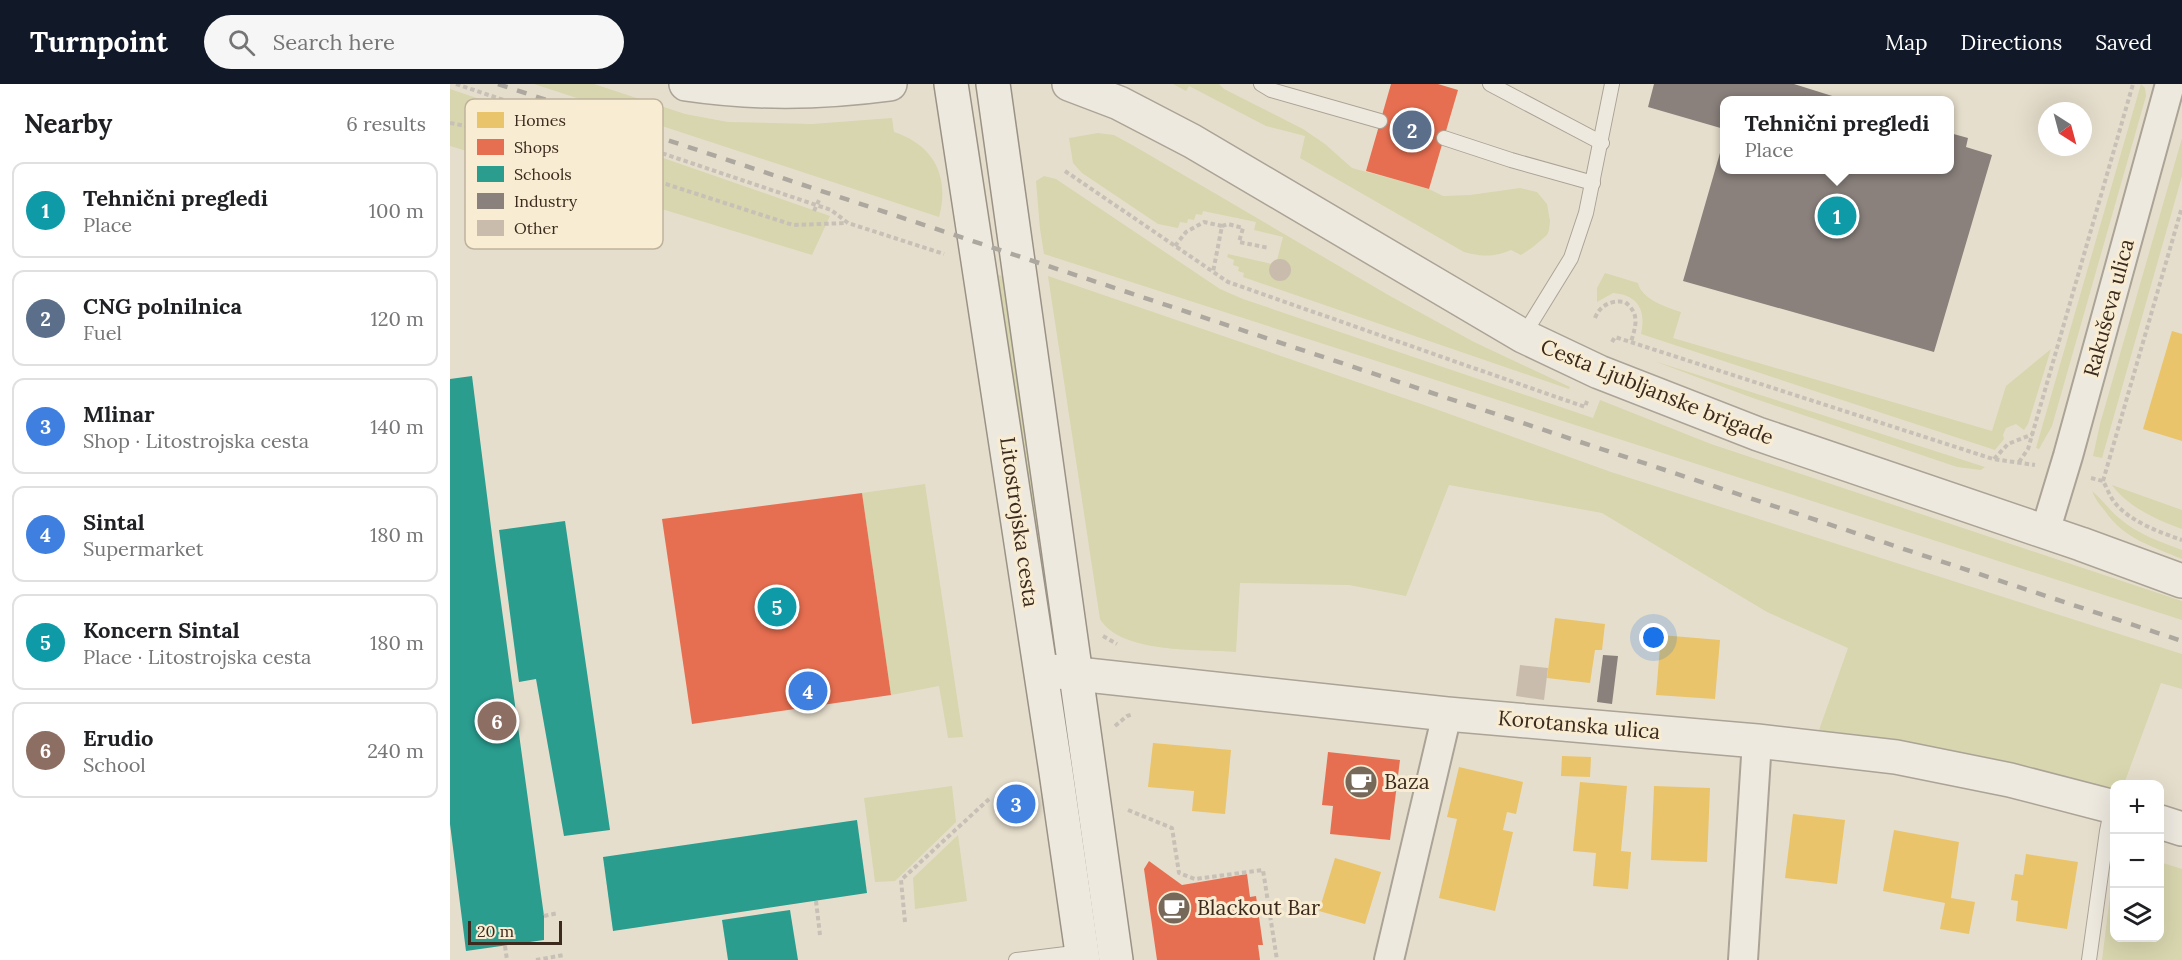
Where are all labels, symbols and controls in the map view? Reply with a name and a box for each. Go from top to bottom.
search box [204,15,624,69]
text: Turnpoint [30,24,168,60]
icon: search [225,26,258,59]
text: Search here [273,28,395,56]
text: Map [1885,29,1928,56]
text: Directions [1961,29,2062,56]
text: Saved [2095,29,2152,56]
popup [1720,96,1954,174]
legend [465,99,663,249]
north arrow [2038,102,2092,156]
text: Nearby [24,107,112,140]
pin: 2 [1392,108,1432,152]
text: Tehnični pregledi [1745,109,1929,137]
text: Homes [514,110,566,130]
text: 6 results [346,111,426,136]
text: Shops [514,137,559,157]
text: Place [1745,137,1794,162]
text: Schools [514,164,572,184]
text: Tehnični pregledi [83,184,268,212]
text: Industry [514,191,578,211]
pin: 1 [1818,194,1856,238]
text: 1 [41,198,50,223]
text: 100 m [369,198,424,223]
text: Place [83,212,132,237]
text: Other [514,218,558,238]
street label: Rakuševa ulica [2077,236,2140,380]
text: CNG polnilnica [83,292,242,320]
text: 2 [40,306,51,331]
text: 120 m [370,306,424,331]
text: Fuel [83,320,122,345]
street label: Cesta Ljubljanske brigade [1537,332,1778,451]
text: Mlinar [83,400,155,428]
text: 3 [40,414,51,439]
text: 140 m [370,414,424,439]
text: Shop · Litostrojska cesta [83,428,309,453]
street label: Litostrojska cesta [994,435,1045,609]
text: Sintal [83,508,145,536]
text: 4 [40,522,51,547]
text: 180 m [370,522,424,547]
text: Supermarket [83,536,203,561]
pin: 5 [758,584,796,630]
text: Koncern Sintal [83,616,240,644]
your location [1639,623,1668,652]
text: 5 [40,630,51,655]
text: 180 m [370,630,424,655]
text: Place · Litostrojska cesta [83,644,311,669]
pin: 4 [788,668,828,714]
pin: 6 [478,698,516,744]
street label: Korotanska ulica [1497,704,1661,745]
text: Erudio [83,724,154,752]
text: 6 [40,738,51,763]
text: 240 m [367,738,424,763]
text: School [83,752,146,777]
cafe icon: Baza [1343,764,1379,800]
place label: Baza [1384,768,1430,795]
map controls [2110,780,2164,942]
button: + [2110,780,2164,834]
pin: 3 [996,782,1036,826]
button: − [2110,834,2164,888]
button: layers [2110,888,2164,942]
cafe icon: Blackout Bar [1156,890,1192,926]
place label: Blackout Bar [1197,894,1320,921]
scale bar [468,918,562,946]
text: 20 m [477,921,514,941]

